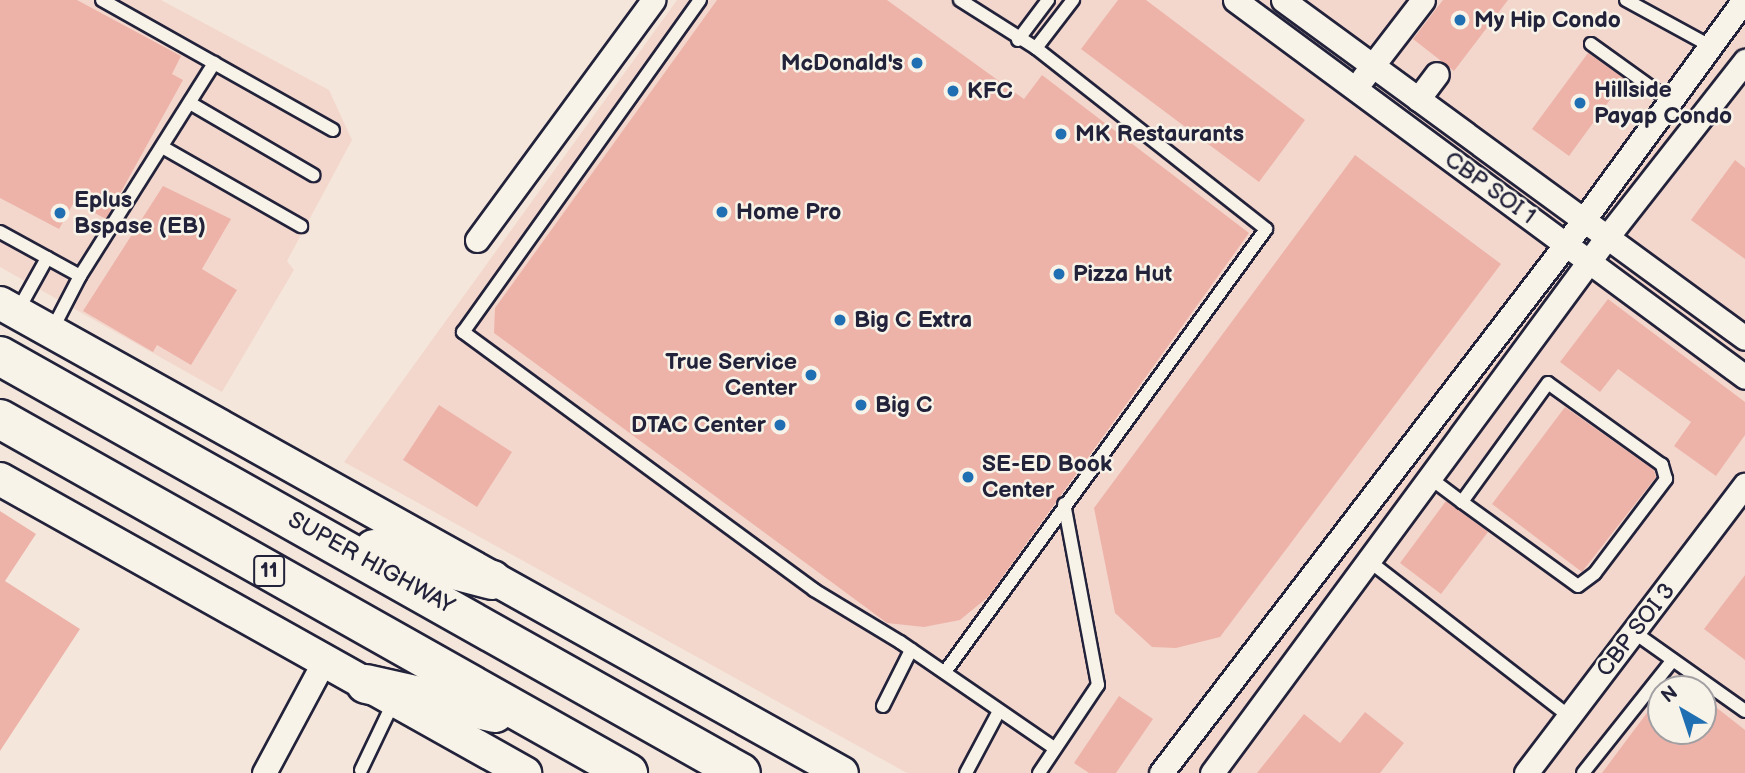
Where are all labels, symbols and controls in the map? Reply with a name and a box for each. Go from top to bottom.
place label: My Hip Condo [1474,6,1621,34]
marker: My Hip Condo [1452,12,1468,28]
place label: McDonald's [781,49,903,77]
marker: McDonald's [909,55,925,71]
place label: Hillside Payap Condo [1594,76,1732,130]
place label: KFC [967,77,1013,105]
marker: KFC [945,83,961,99]
marker: Hillside Payap Condo [1572,95,1588,111]
place label: MK Restaurants [1075,120,1244,148]
marker: MK Restaurants [1053,126,1069,142]
street label: CBP SOI 1 [1439,146,1541,230]
place label: Eplus Bspase (EB) [74,186,206,240]
place label: Home Pro [736,198,841,226]
marker: Home Pro [714,204,730,220]
marker: Eplus Bspase (EB) [52,205,68,221]
place label: Pizza Hut [1073,260,1172,288]
marker: Pizza Hut [1051,266,1067,282]
place label: Big C Extra [854,306,972,334]
marker: Big C Extra [832,312,848,328]
place label: True Service Center [665,348,797,402]
marker: True Service Center [803,367,819,383]
place label: Big C [875,391,932,419]
marker: Big C [853,397,869,413]
place label: DTAC Center [631,411,766,439]
marker: DTAC Center [772,417,788,433]
place label: SE-ED Book Center [982,450,1112,504]
marker: SE-ED Book Center [960,469,976,485]
street label: SUPER HIGHWAY [283,506,459,620]
road number: 11 [252,554,286,588]
street label: CBP SOI 3 [1591,577,1681,683]
north arrow [1647,675,1717,745]
text: N [1657,681,1683,708]

